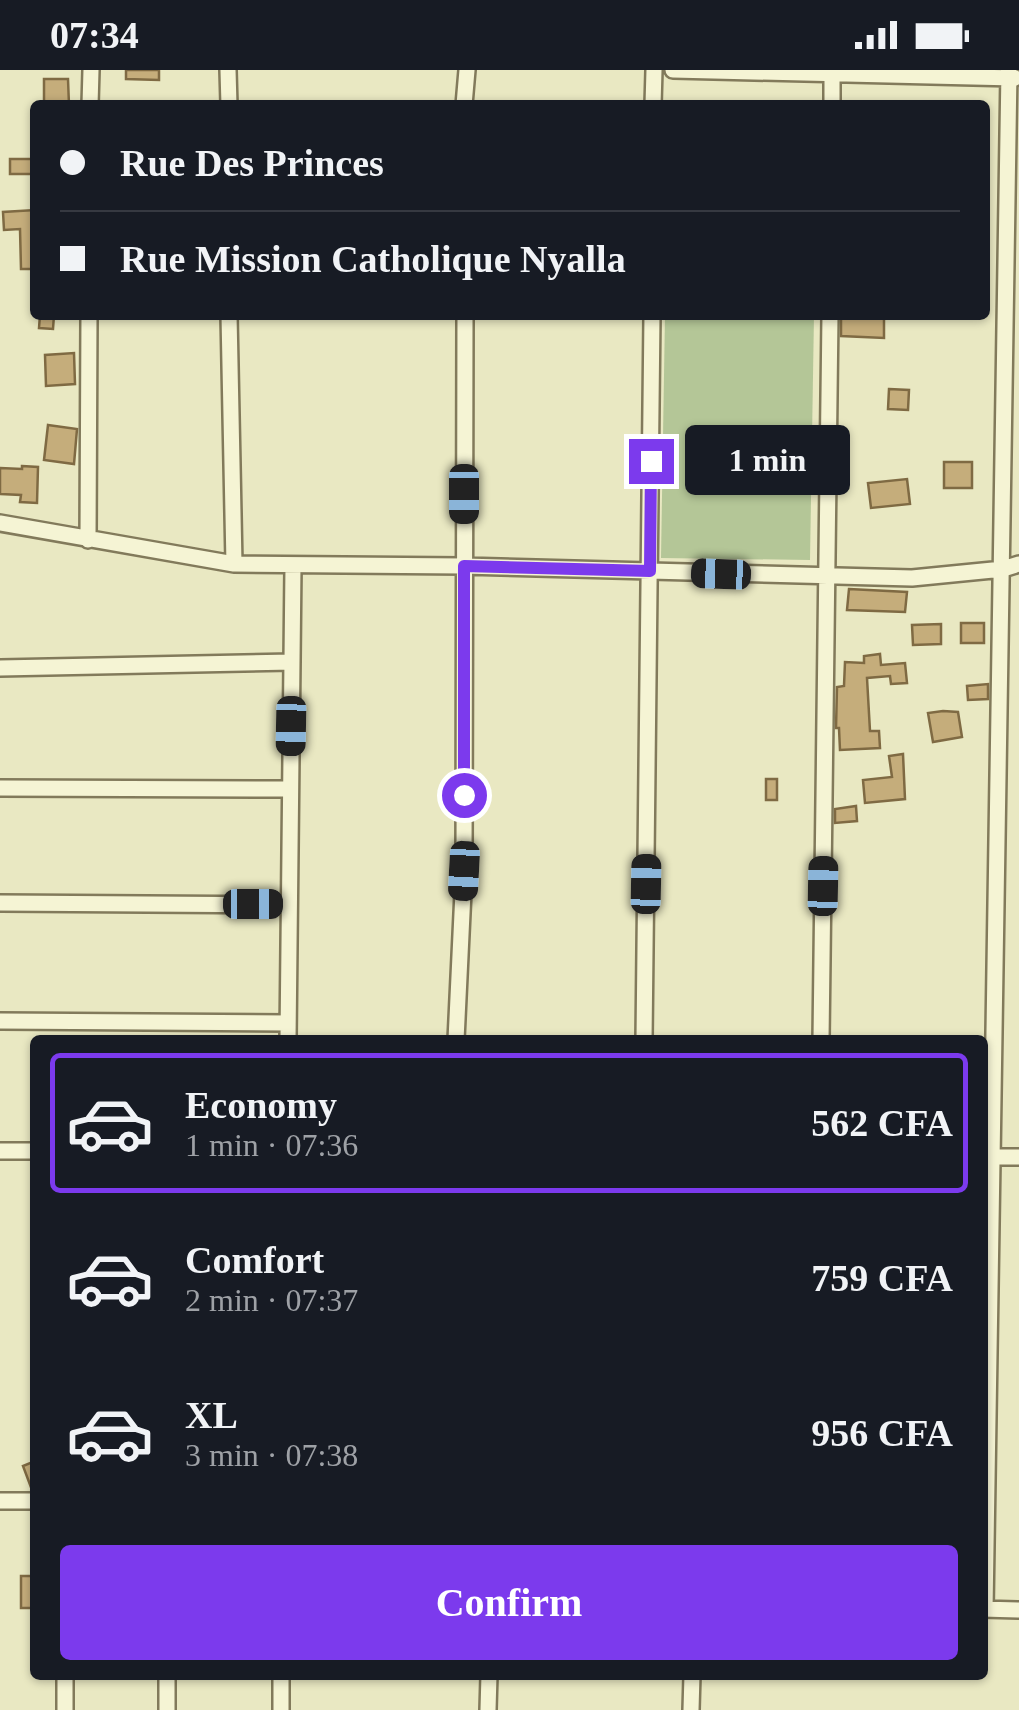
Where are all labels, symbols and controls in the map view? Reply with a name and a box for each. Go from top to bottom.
text: 07:34 [50,14,139,56]
text: Rue Des Princes [120,142,384,184]
text: Rue Mission Catholique Nyalla [120,238,626,280]
callout: 1 min [686,426,851,496]
route end [629,439,674,484]
text: 1 min [729,442,806,478]
car [449,464,479,524]
car [690,558,752,590]
car [275,696,307,756]
route start [442,773,487,818]
car [447,840,481,902]
car [630,854,662,914]
car [807,856,839,916]
car [223,889,283,919]
icon: car [65,1078,155,1168]
text: Economy [185,1084,337,1126]
text: 562 CFA [811,1102,953,1144]
text: 1 min · 07:36 [185,1127,358,1163]
icon: car [65,1233,155,1323]
text: Comfort [185,1239,324,1281]
text: 759 CFA [811,1257,953,1299]
text: 2 min · 07:37 [185,1282,358,1318]
icon: car [65,1388,155,1478]
text: XL [185,1394,238,1436]
text: 956 CFA [811,1412,953,1454]
text: 3 min · 07:38 [185,1437,358,1473]
button: Confirm [60,1545,958,1660]

